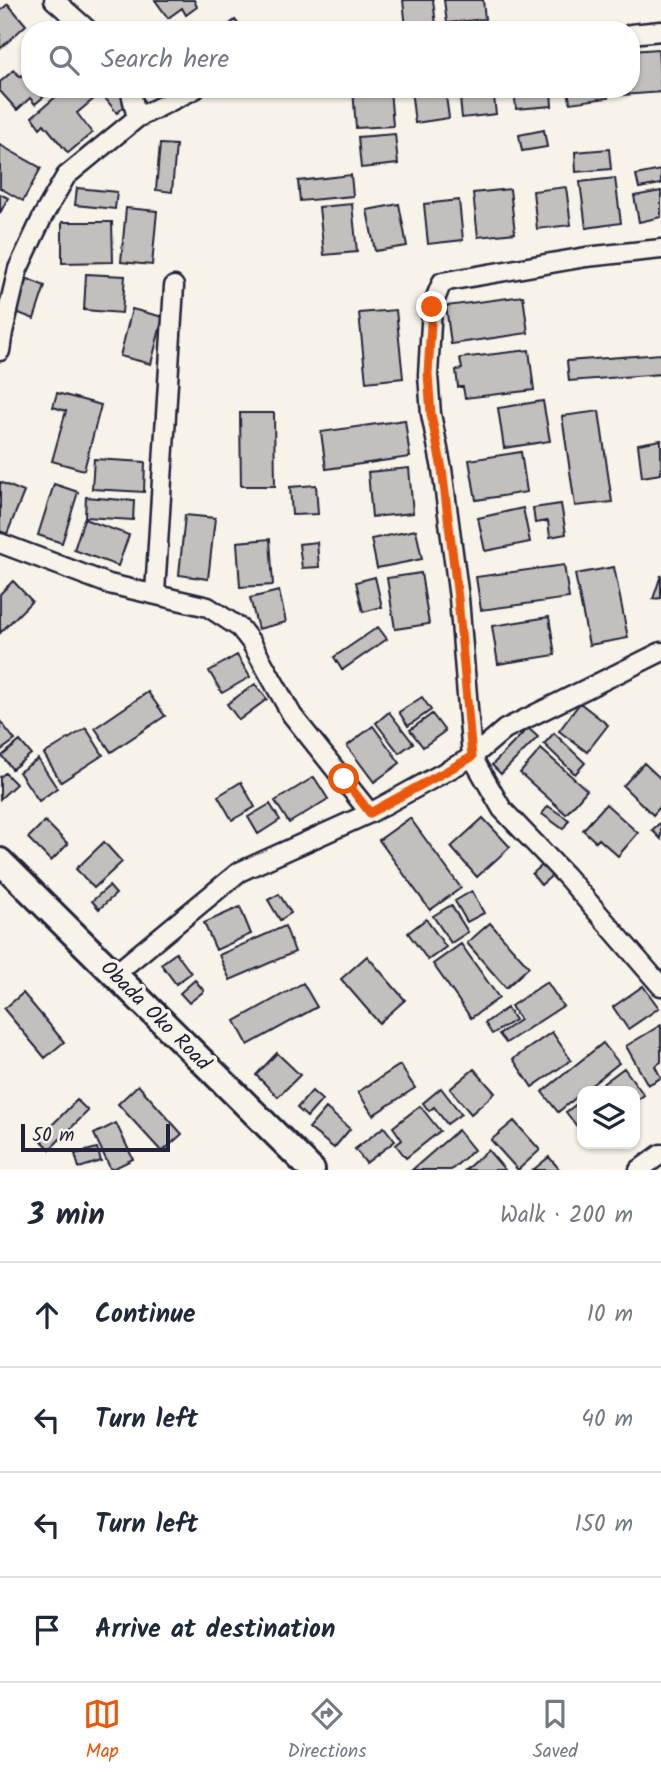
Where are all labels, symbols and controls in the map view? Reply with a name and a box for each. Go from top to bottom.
search box [21,21,640,98]
text: Search here [101,39,229,81]
icon: search [45,41,83,79]
route end [416,291,447,322]
route start [328,763,359,794]
street label: Obada Oko Road [92,953,218,1079]
map controls [577,1086,640,1149]
button: layers [577,1086,640,1149]
scale bar [21,1121,170,1153]
text: 50 m [32,1121,74,1151]
text: 3 min [28,1192,105,1240]
text: Walk · 200 m [500,1198,633,1234]
text: Continue [95,1294,196,1336]
icon: ahead [28,1296,66,1334]
text: 10 m [587,1297,633,1333]
text: Turn left [95,1399,198,1441]
icon: left [28,1401,66,1439]
text: 40 m [581,1402,633,1438]
text: Turn left [95,1504,198,1546]
icon: left [28,1506,66,1544]
text: 150 m [574,1507,633,1543]
text: Arrive at destination [95,1609,335,1651]
icon: arrive [28,1611,66,1649]
tab: Map [83,1695,121,1767]
tab: Directions [288,1695,366,1767]
tab: Saved [533,1695,578,1767]

